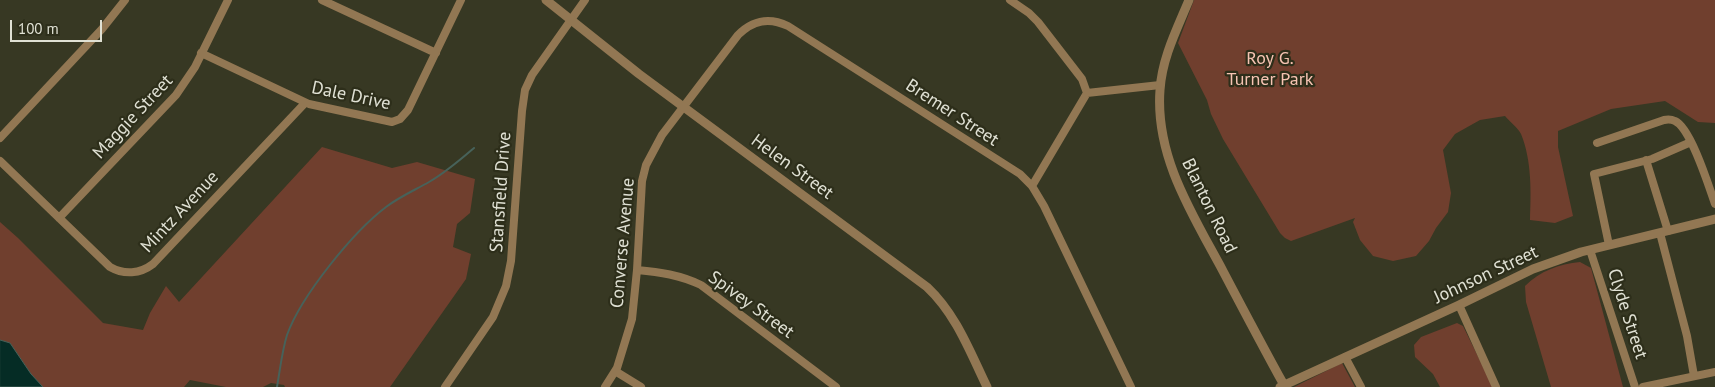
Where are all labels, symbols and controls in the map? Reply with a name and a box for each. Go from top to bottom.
scale bar [12,10,105,42]
text: 100 m [18,19,59,38]
park label: Roy G. Turner Park [1227,48,1313,90]
street label: Maggie Street [89,70,177,164]
street label: Bremer Street [901,75,1003,151]
street label: Dale Drive [310,77,392,115]
street label: Helen Street [747,130,837,204]
street label: Stansfield Drive [486,131,516,253]
street label: Blanton Road [1177,155,1241,257]
street label: Mintz Avenue [137,167,223,257]
street label: Converse Avenue [607,177,639,309]
street label: Johnson Street [1430,241,1542,309]
street label: Clyde Street [1602,266,1652,362]
street label: Spivey Street [704,267,798,343]

